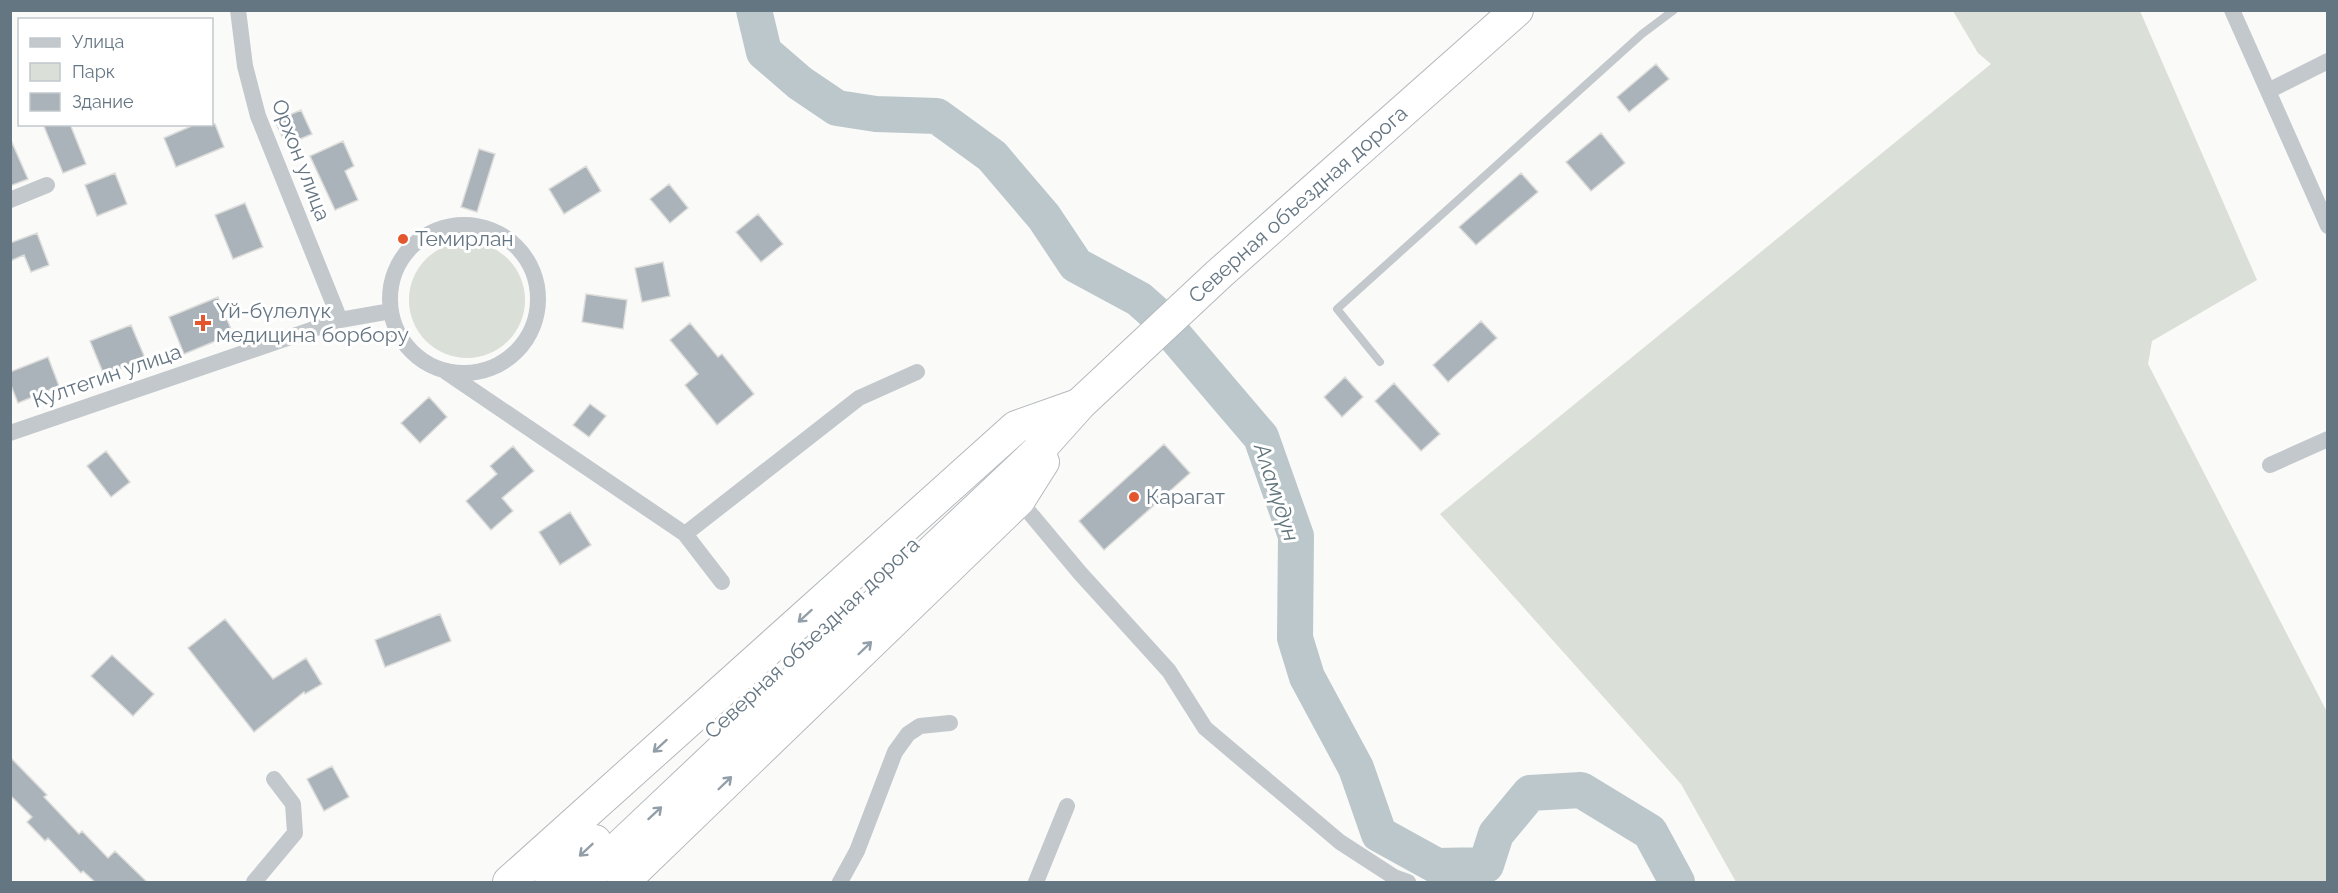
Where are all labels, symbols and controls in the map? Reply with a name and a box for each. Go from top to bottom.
legend [18,18,213,126]
text: Улица [72,31,124,52]
text: Парк [72,61,115,82]
text: Здание [72,91,134,112]
street label: Орхон улица [267,96,336,224]
street label: Северная объездная дорога [1183,100,1412,308]
place label: Темирлан [415,226,514,251]
marker: Темирлан [396,232,410,246]
place label: Үй-бүлөлүк медицина борбору [216,298,409,347]
marker: Үй-бүлөлүк медицина борбору [194,314,212,332]
street label: Култегин улица [29,338,184,413]
water label: Аламүдүн [1249,439,1305,544]
place label: Карагат [1146,484,1225,509]
marker: Карагат [1127,490,1141,504]
street label: Северная объездная дорога [699,531,924,744]
one-way arrow [798,609,813,623]
one-way arrow [858,641,873,655]
one-way arrow [653,739,668,753]
one-way arrow [717,777,732,791]
one-way arrow [648,806,663,821]
one-way arrow [579,842,594,857]

